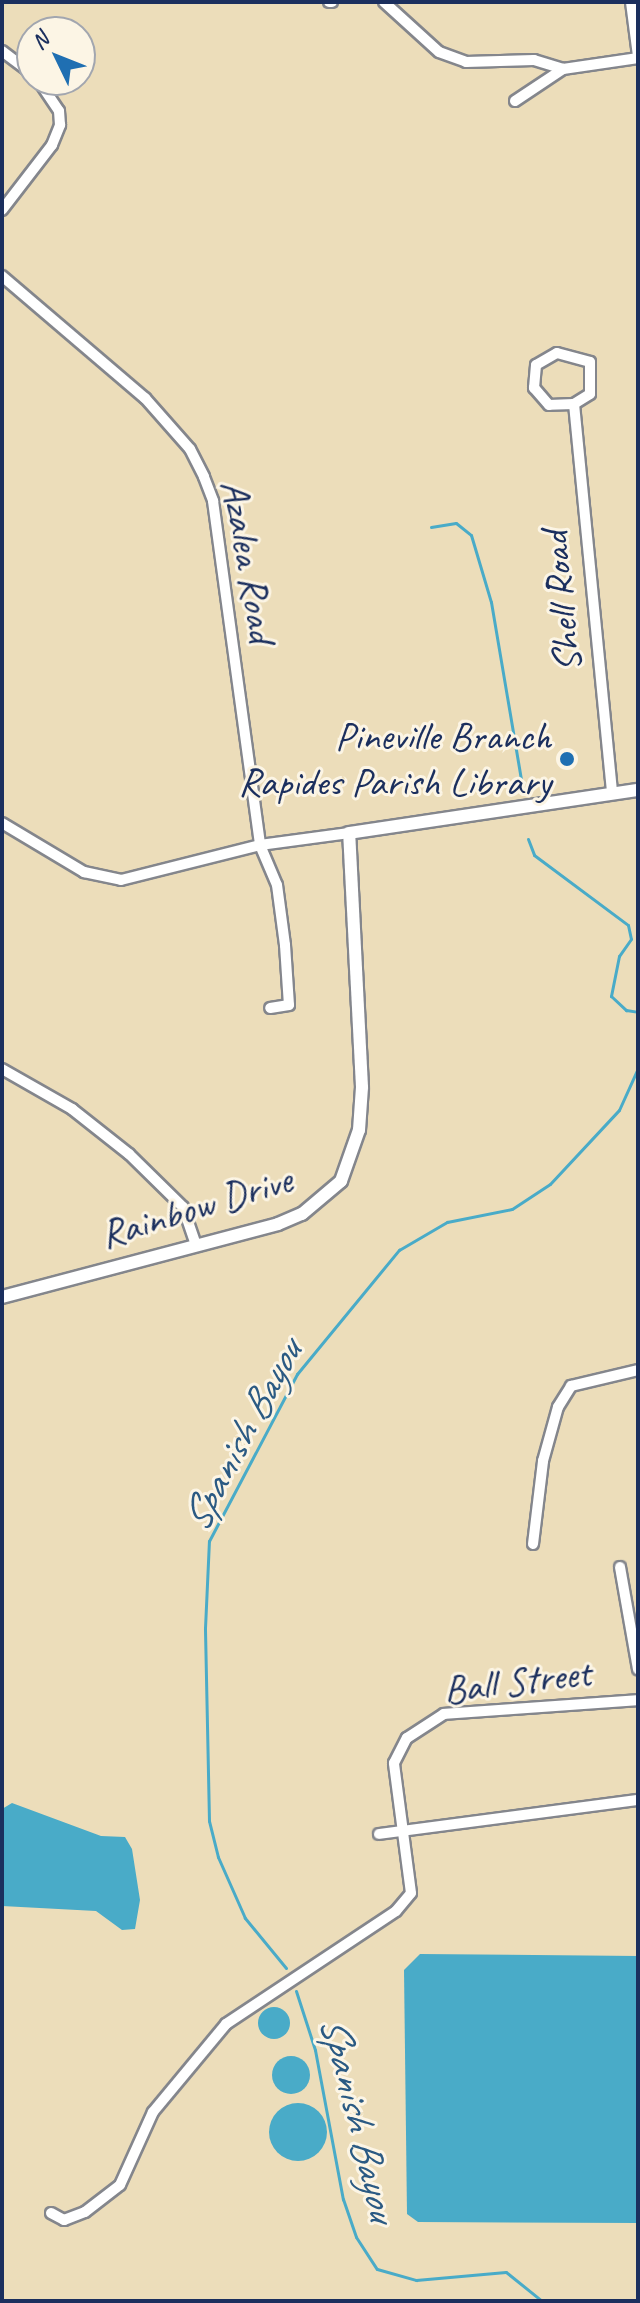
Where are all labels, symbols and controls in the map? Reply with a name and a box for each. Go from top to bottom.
north arrow [16,16,96,96]
text: N [25,26,55,56]
street label: Azalea Road [211,476,287,646]
street label: Shell Road [530,529,592,675]
place label: Pineville Branch Rapides Parish Library [239,712,551,806]
marker: Pineville Branch Rapides Parish Library [558,750,576,768]
street label: Rainbow Drive [94,1155,298,1259]
water label: Spanish Bayou [171,1332,313,1540]
street label: Ball Street [440,1648,594,1714]
water label: Spanish Bayou [308,2010,408,2226]

